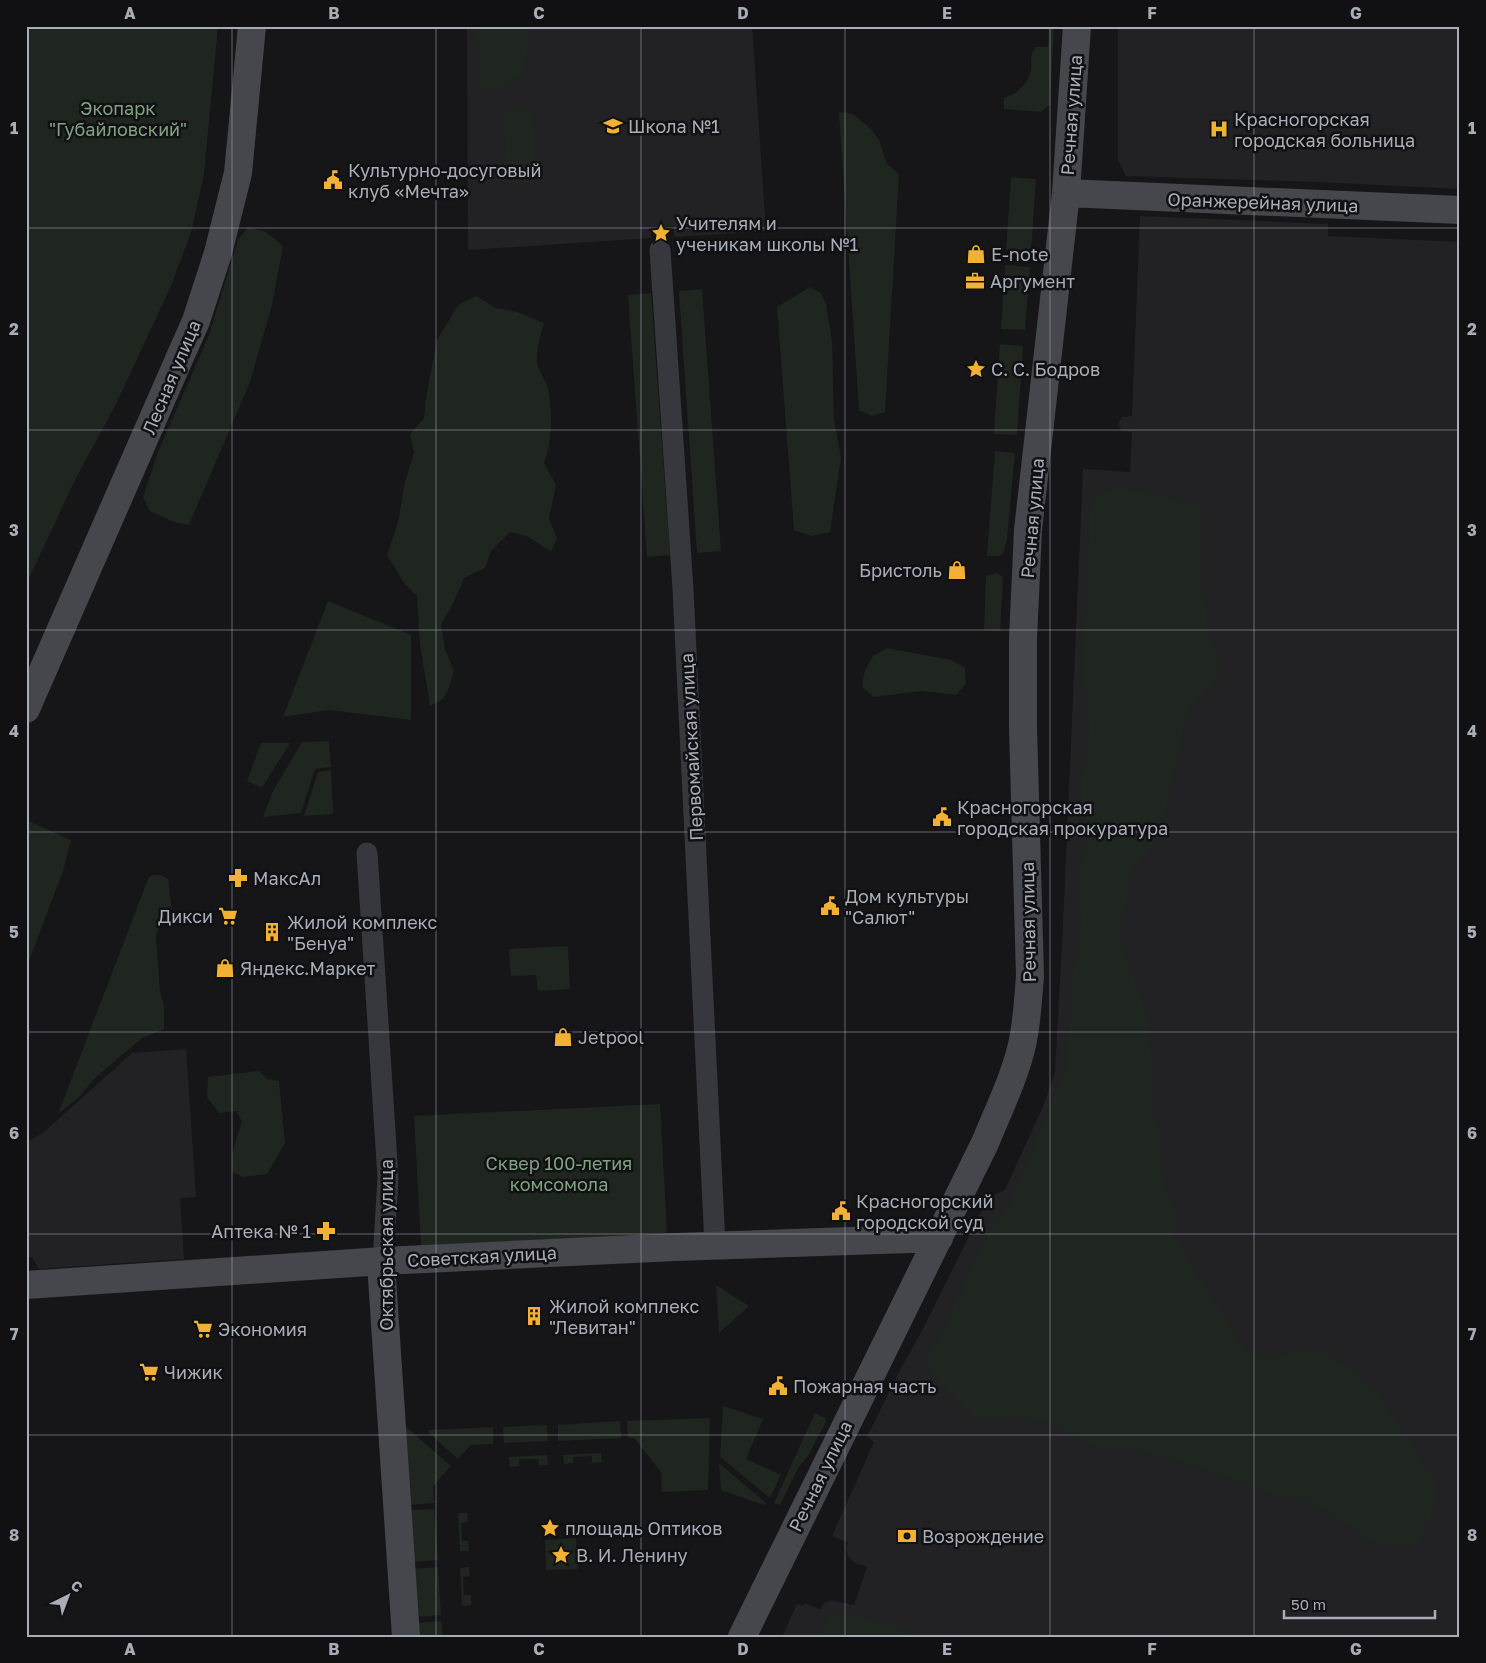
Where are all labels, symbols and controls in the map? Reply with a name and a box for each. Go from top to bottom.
text: A [124,3,136,23]
text: B [328,3,340,23]
text: C [533,3,545,23]
text: D [737,3,749,23]
text: E [942,3,952,23]
text: F [1147,3,1157,23]
text: G [1350,3,1362,23]
street label: Речная улица [1056,54,1086,176]
park label: Экопарк "Губайловский" [49,97,187,140]
place label: Красногорская городская больница [1234,108,1415,151]
school or university icon: Школа №1 [602,115,624,137]
place label: Школа №1 [628,115,720,137]
text: 1 [10,118,18,138]
hospital icon: Красногорская городская больница [1208,118,1230,140]
text: 1 [1468,118,1476,138]
place label: Культурно-досуговый клуб «Мечта» [348,159,542,202]
public building icon: Культурно-досуговый клуб «Мечта» [322,169,344,191]
street label: Оранжерейная улица [1167,188,1359,216]
place label: Учителям и ученикам школы №1 [676,212,859,255]
place icon: Учителям и ученикам школы №1 [650,222,672,244]
shop icon: E-note [965,243,987,265]
place label: E-note [991,243,1048,265]
office icon: Аргумент [964,270,986,292]
place label: Аргумент [990,270,1075,292]
street label: Лесная улица [137,317,205,437]
text: 2 [9,319,19,339]
text: 2 [1467,319,1477,339]
place icon: С. С. Бодров [965,358,987,380]
place label: С. С. Бодров [991,358,1100,380]
street label: Речная улица [1016,457,1048,579]
text: 3 [9,520,19,540]
text: 3 [1467,520,1477,540]
place label: Бристоль [859,559,942,581]
shop icon: Бристоль [946,559,968,581]
street label: Первомайская улица [675,653,707,841]
text: 4 [9,721,19,741]
text: 4 [1467,721,1477,741]
place label: Красногорская городская прокуратура [957,796,1168,839]
public building icon: Красногорская городская прокуратура [931,806,953,828]
street label: Речная улица [1016,861,1040,983]
pharmacy icon: МаксАл [227,867,249,889]
place label: МаксАл [253,867,321,889]
place label: Дом культуры "Салют" [845,885,969,928]
public building icon: Дом культуры "Салют" [819,895,841,917]
place label: Дикси [158,905,213,927]
supermarket icon: Дикси [217,905,239,927]
place label: Жилой комплекс "Бенуа" [287,911,438,954]
building icon: Жилой комплекс "Бенуа" [261,921,283,943]
text: 5 [9,922,19,942]
text: 5 [1467,922,1477,942]
shop icon: Яндекс.Маркет [214,957,236,979]
place label: Яндекс.Маркет [240,957,375,979]
shop icon: Jetpool [552,1026,574,1048]
place label: Jetpool [578,1026,644,1048]
text: 6 [9,1123,19,1143]
text: 6 [1467,1123,1477,1143]
park label: Сквер 100-летия комсомола [486,1152,632,1195]
street label: Октябрьская улица [375,1159,397,1331]
place label: Красногорский городской суд [856,1190,994,1233]
public building icon: Красногорский городской суд [830,1200,852,1222]
place label: Аптека № 1 [211,1220,311,1242]
pharmacy icon: Аптека № 1 [315,1220,337,1242]
street label: Советская улица [407,1241,557,1271]
place label: Жилой комплекс "Левитан" [549,1295,700,1338]
building icon: Жилой комплекс "Левитан" [523,1305,545,1327]
supermarket icon: Экономия [192,1318,214,1340]
place label: Экономия [218,1318,307,1340]
text: 7 [10,1324,19,1344]
text: 7 [1468,1324,1477,1344]
supermarket icon: Чижик [138,1361,160,1383]
place label: Чижик [164,1361,223,1383]
public building icon: Пожарная часть [767,1375,789,1397]
place label: Пожарная часть [793,1375,937,1397]
street label: Речная улица [784,1417,856,1535]
place icon: площадь Оптиков [539,1517,561,1539]
place label: площадь Оптиков [565,1517,722,1539]
text: 8 [9,1525,19,1545]
bank icon: Возрождение [896,1525,918,1547]
place label: Возрождение [922,1525,1044,1547]
text: 8 [1467,1525,1477,1545]
place icon: В. И. Ленину [550,1544,572,1566]
place label: В. И. Ленину [576,1544,688,1566]
north arrow [42,1570,92,1620]
text: С [68,1576,86,1596]
scale bar [1284,1588,1435,1620]
text: 50 m [1291,1595,1326,1613]
text: A [124,1639,136,1659]
text: B [328,1639,340,1659]
text: C [533,1639,545,1659]
text: D [737,1639,749,1659]
text: E [942,1639,952,1659]
text: F [1147,1639,1157,1659]
text: G [1350,1639,1362,1659]

